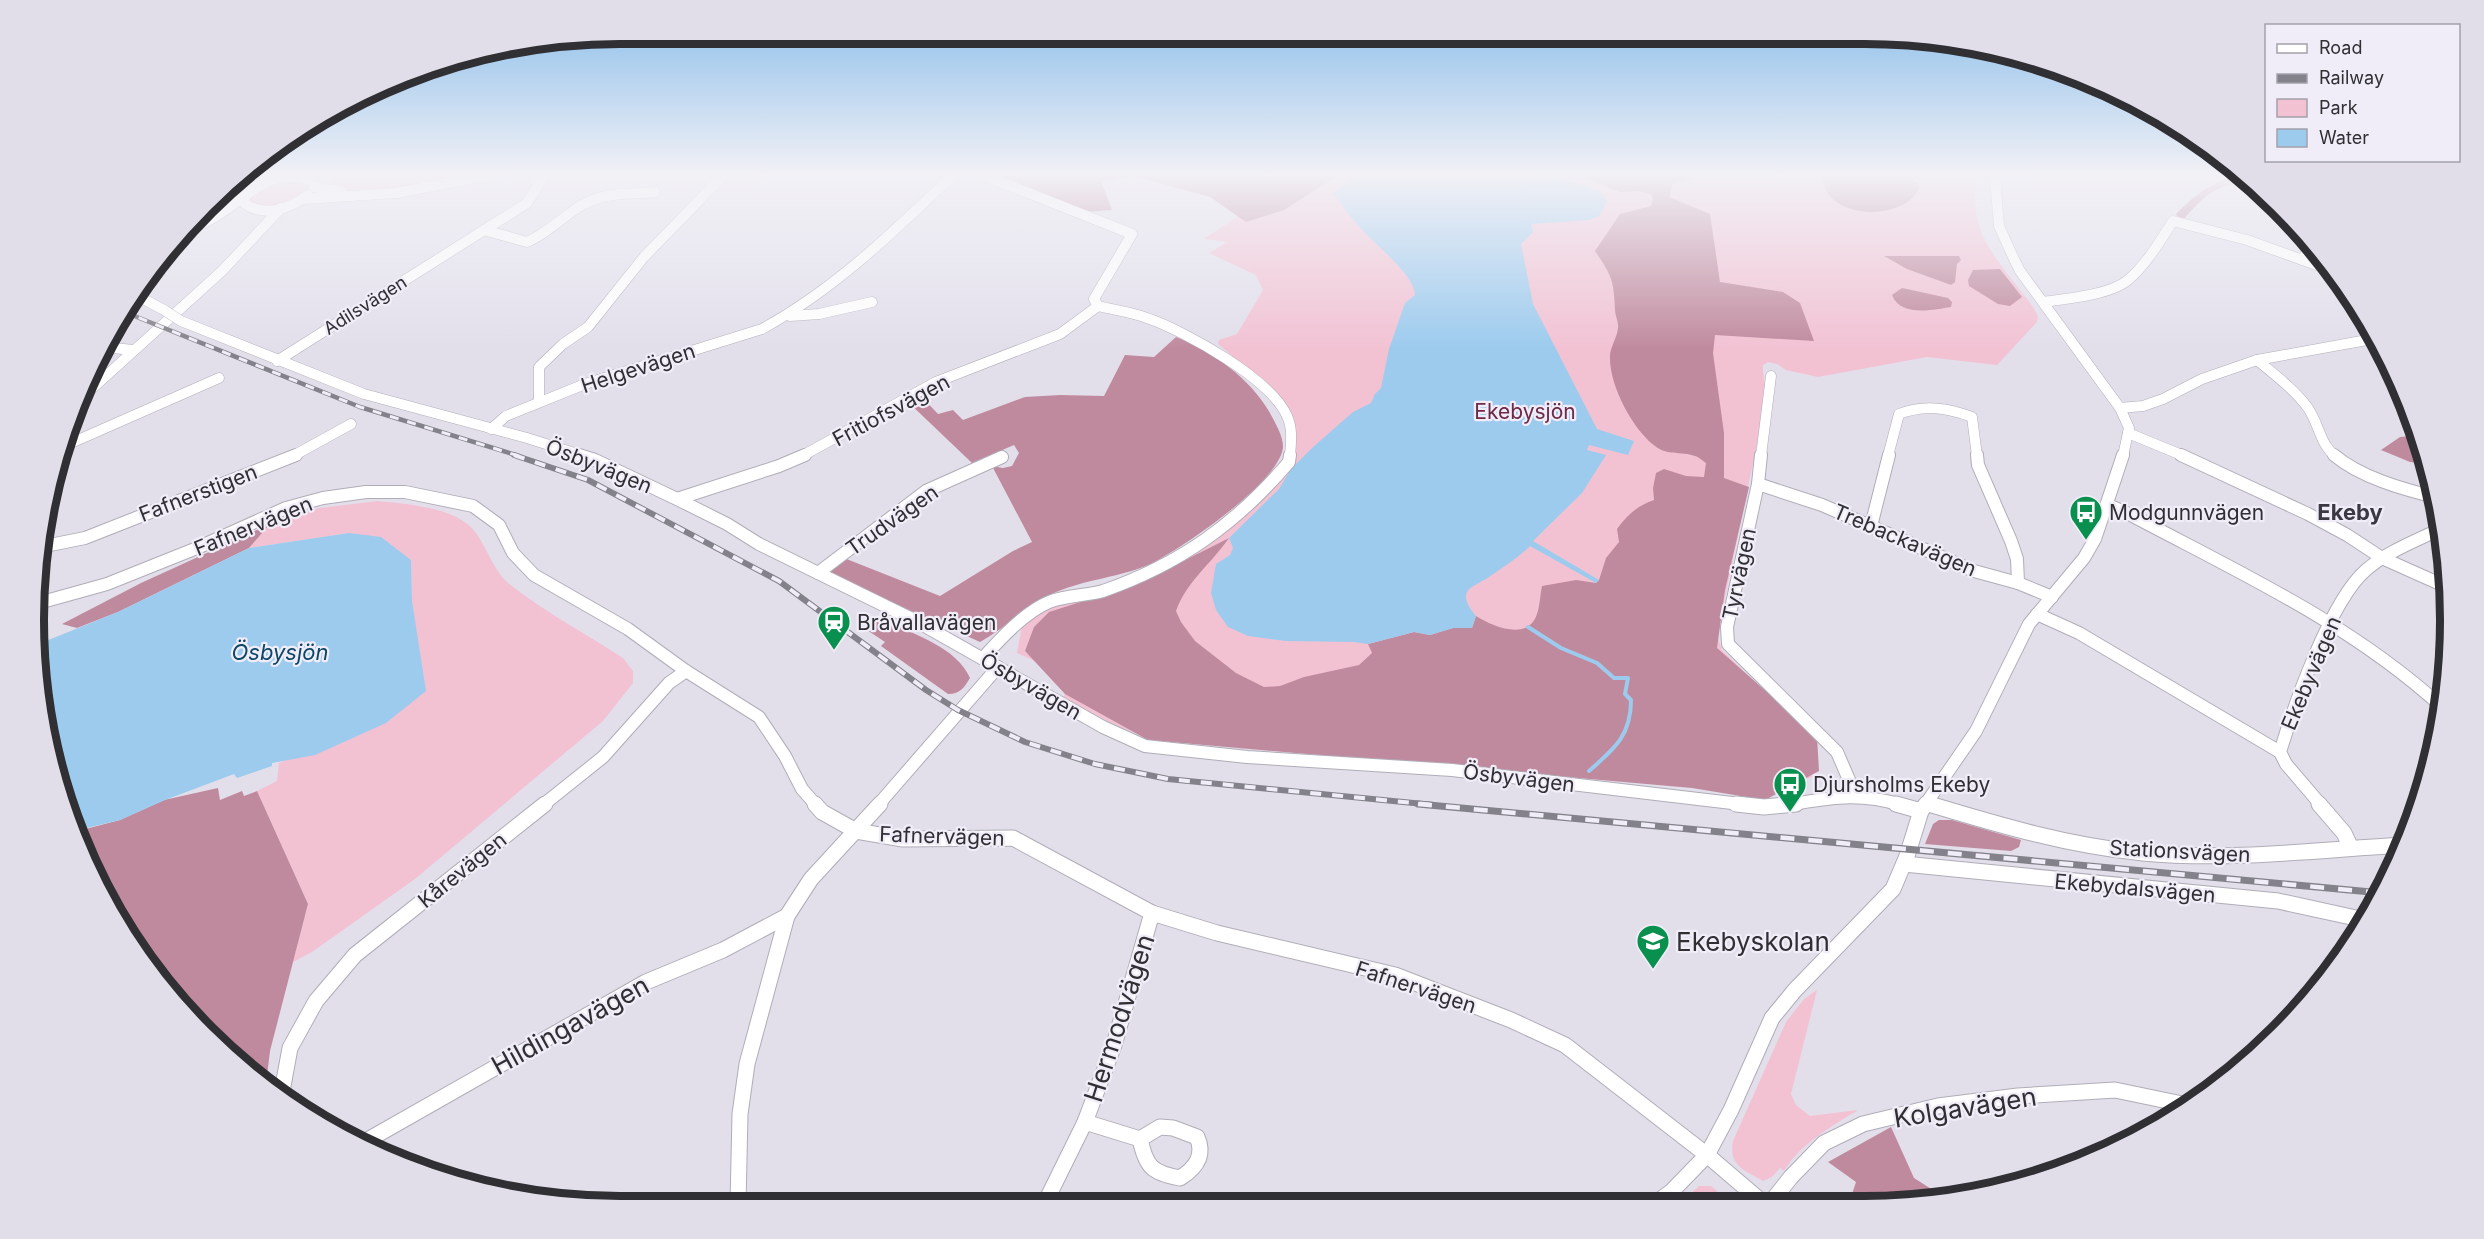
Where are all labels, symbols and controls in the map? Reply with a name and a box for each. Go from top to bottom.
legend [2265,24,2460,162]
text: Road [2319,37,2362,58]
text: Railway [2319,67,2384,88]
text: Park [2319,97,2358,118]
text: Water [2319,127,2369,148]
street label: Adilsvägen [320,271,410,339]
street label: Helgevägen [578,338,698,398]
street label: Fritiofsvägen [828,369,954,451]
park label: Ekebysjön [1474,399,1576,424]
street label: Ösbyvägen [542,433,656,499]
street label: Fafnerstigen [135,459,261,527]
street label: Trudvägen [841,479,943,561]
street label: Fafnervägen [190,491,316,561]
bus stop icon: Modgunnvägen [2068,494,2104,541]
street label: Trebackavägen [1830,499,1980,581]
district label: Ekeby [2317,499,2383,525]
place label: Modgunnvägen [2109,500,2264,525]
street label: Tyrvägen [1717,526,1761,622]
station icon: Bråvallavägen [816,604,852,651]
place label: Bråvallavägen [857,610,996,635]
street label: Ekebyvägen [2276,612,2346,734]
water label: Ösbysjön [232,639,328,665]
street label: Ösbyvägen [976,647,1086,725]
street label: Ösbyvägen [1462,759,1576,797]
bus stop icon: Djursholms Ekeby [1772,766,1808,813]
place label: Djursholms Ekeby [1813,772,1990,797]
street label: Fafnervägen [879,821,1005,851]
street label: Kårevägen [413,827,511,913]
street label: Stationsvägen [2109,835,2251,867]
street label: Ekebydalsvägen [2053,869,2217,907]
school or university icon: Ekebyskolan [1635,923,1671,970]
place label: Ekebyskolan [1676,926,1830,957]
street label: Hermodvägen [1077,930,1161,1106]
street label: Fafnervägen [1353,956,1479,1018]
street label: Hildingavägen [486,969,654,1081]
street label: Kolgavägen [1891,1080,2039,1134]

